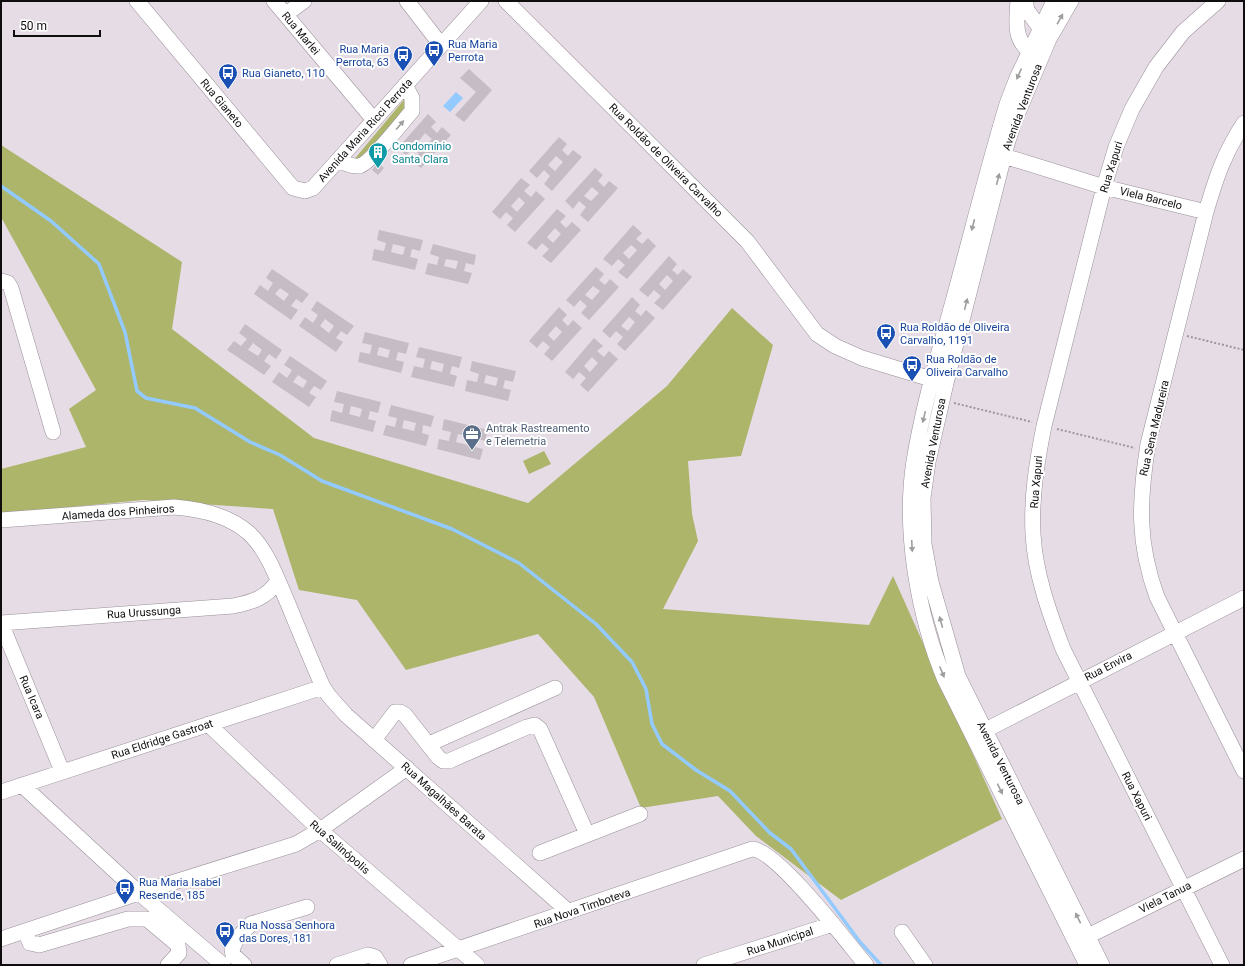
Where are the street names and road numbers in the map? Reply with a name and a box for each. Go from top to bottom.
street label: Rua Marlei [279,9,322,57]
street label: Avenida Venturosa [1000,62,1045,152]
street label: Rua Gianeto [198,76,246,130]
street label: Avenida Maria Ricci Perrota [315,76,415,185]
street label: Rua Roldão de Oliveira Carvalho [606,101,725,220]
street label: Rua Xapuri [1098,140,1125,194]
street label: Viela Barcelo [1118,184,1183,213]
street label: Rua Sena Madureira [1137,379,1172,477]
street label: Avenida Venturosa [918,397,949,489]
street label: Rua Xapuri [1028,455,1045,509]
street label: Alameda dos Pinheiros [61,502,175,523]
street label: Rua Urussunga [107,603,181,622]
street label: Rua Envira [1082,649,1134,684]
street label: Rua Icara [17,674,46,721]
street label: Rua Eldridge Gastroat [110,717,215,762]
street label: Avenida Venturosa [974,719,1027,807]
street label: Rua Magalhães Barata [398,760,489,843]
street label: Rua Xapuri [1119,770,1154,823]
street label: Rua Salinópolis [307,818,373,877]
street label: Viela Tanua [1137,879,1193,916]
street label: Rua Nova Timboteva [532,886,632,931]
street label: Rua Municipal [745,925,815,958]

